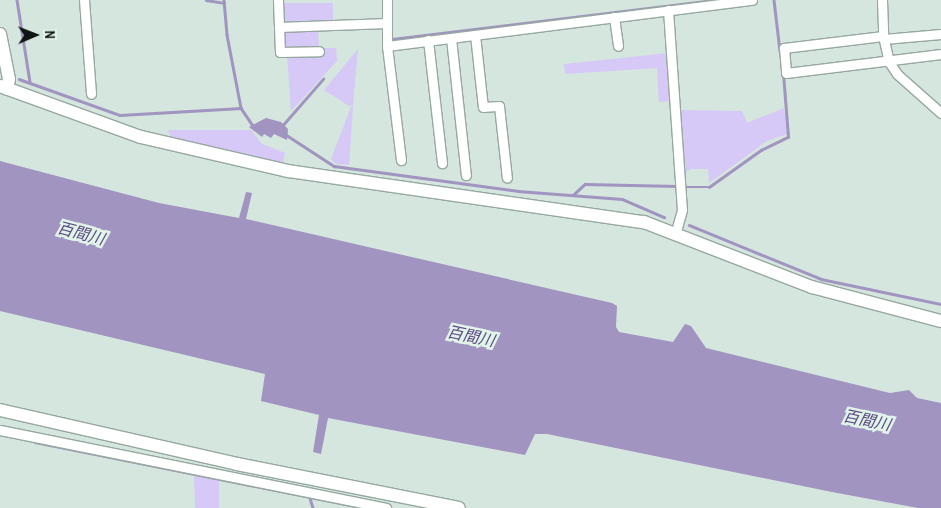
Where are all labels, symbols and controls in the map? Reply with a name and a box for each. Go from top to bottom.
north arrow [10,10,60,60]
text: N [41,30,59,39]
water label: 百間川 [55,218,107,248]
water label: 百間川 [446,322,496,350]
water label: 百間川 [842,406,892,434]

